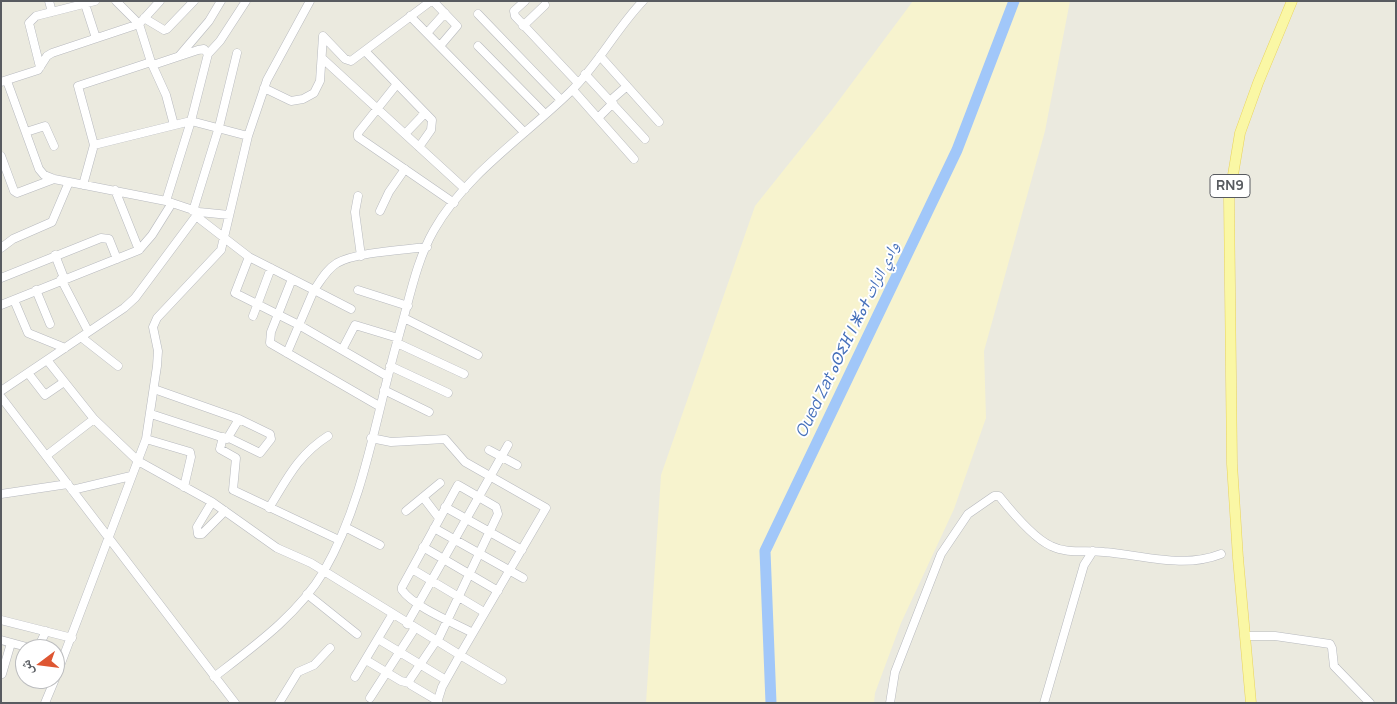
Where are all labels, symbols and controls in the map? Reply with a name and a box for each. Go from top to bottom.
road number: RN9 [1210,175,1250,198]
water label: Oued Zat ⴰⵙⵉⴼ ⵏ ⵥⴰⵜ وادي الزات [792,239,904,441]
north arrow [15,639,65,689]
text: ش [15,658,37,677]

